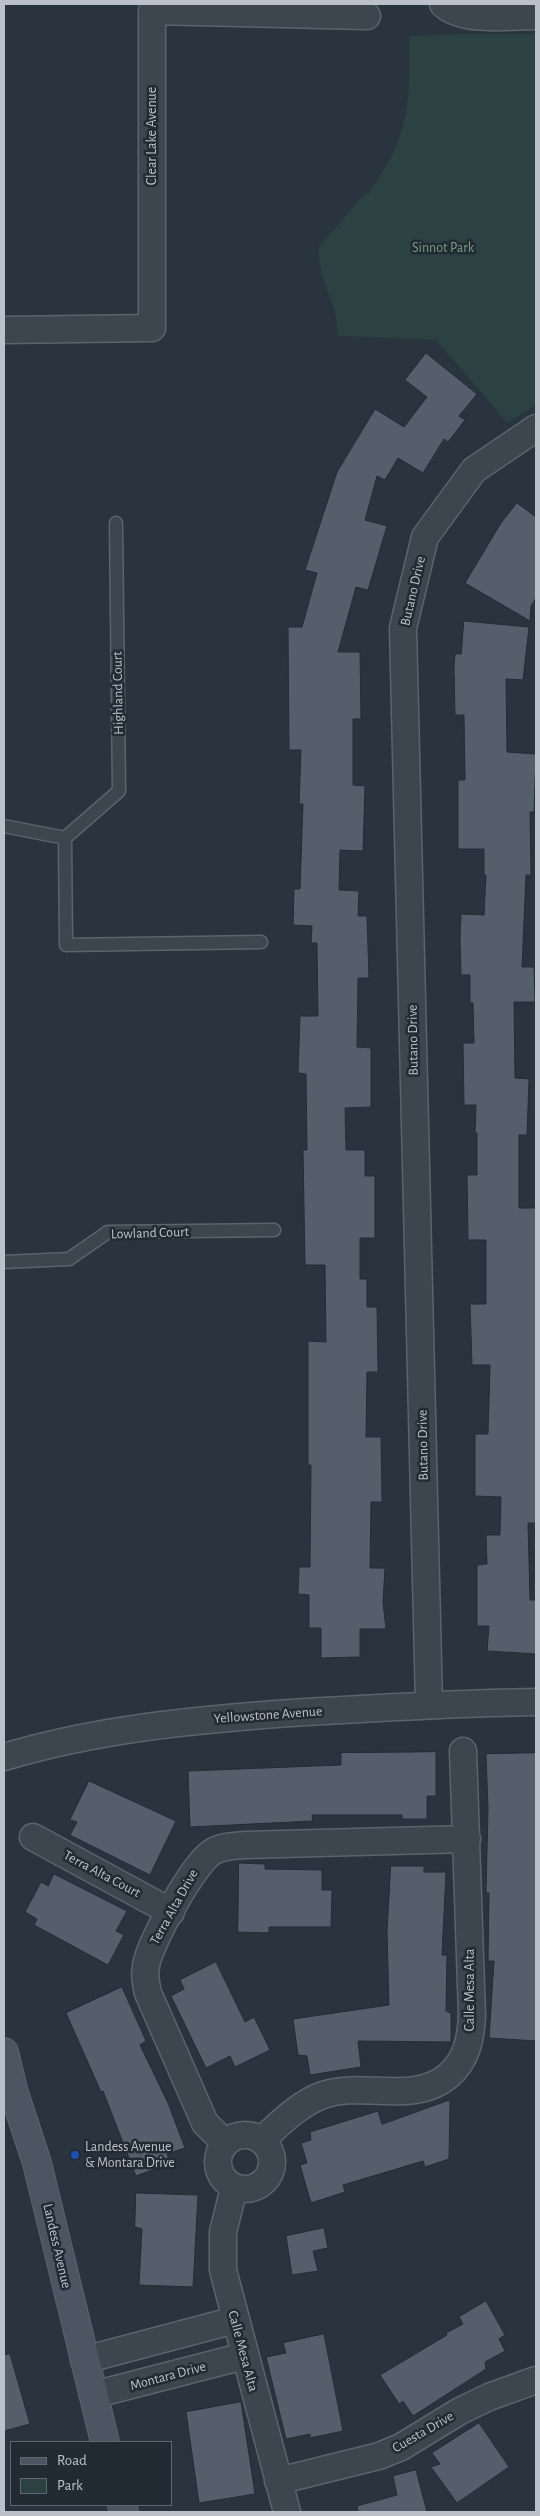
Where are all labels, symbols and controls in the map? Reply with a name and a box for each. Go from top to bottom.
street label: Clear Lake Avenue [144,87,160,185]
park label: Sinnot Park [412,240,474,256]
street label: Butano Drive [397,555,429,627]
street label: Highland Court [109,651,127,735]
street label: Butano Drive [404,1004,422,1076]
street label: Lowland Court [111,1223,189,1243]
street label: Butano Drive [414,1409,432,1481]
street label: Yellowstone Avenue [213,1703,323,1727]
street label: Terra Alta Court [61,1847,143,1901]
street label: Terra Alta Drive [146,1866,202,1948]
street label: Calle Mesa Alta [462,1948,478,2032]
place label: Landess Avenue & Montara Drive [85,2139,175,2172]
marker: Landess Avenue & Montara Drive [69,2149,81,2161]
street label: Landess Avenue [39,2202,75,2290]
street label: Calle Mesa Alta [224,2309,262,2393]
street label: Montara Drive [128,2358,208,2394]
street label: Cuesta Drive [389,2408,457,2456]
legend [10,2441,172,2506]
text: Road [57,2453,87,2468]
text: Park [57,2478,83,2493]

